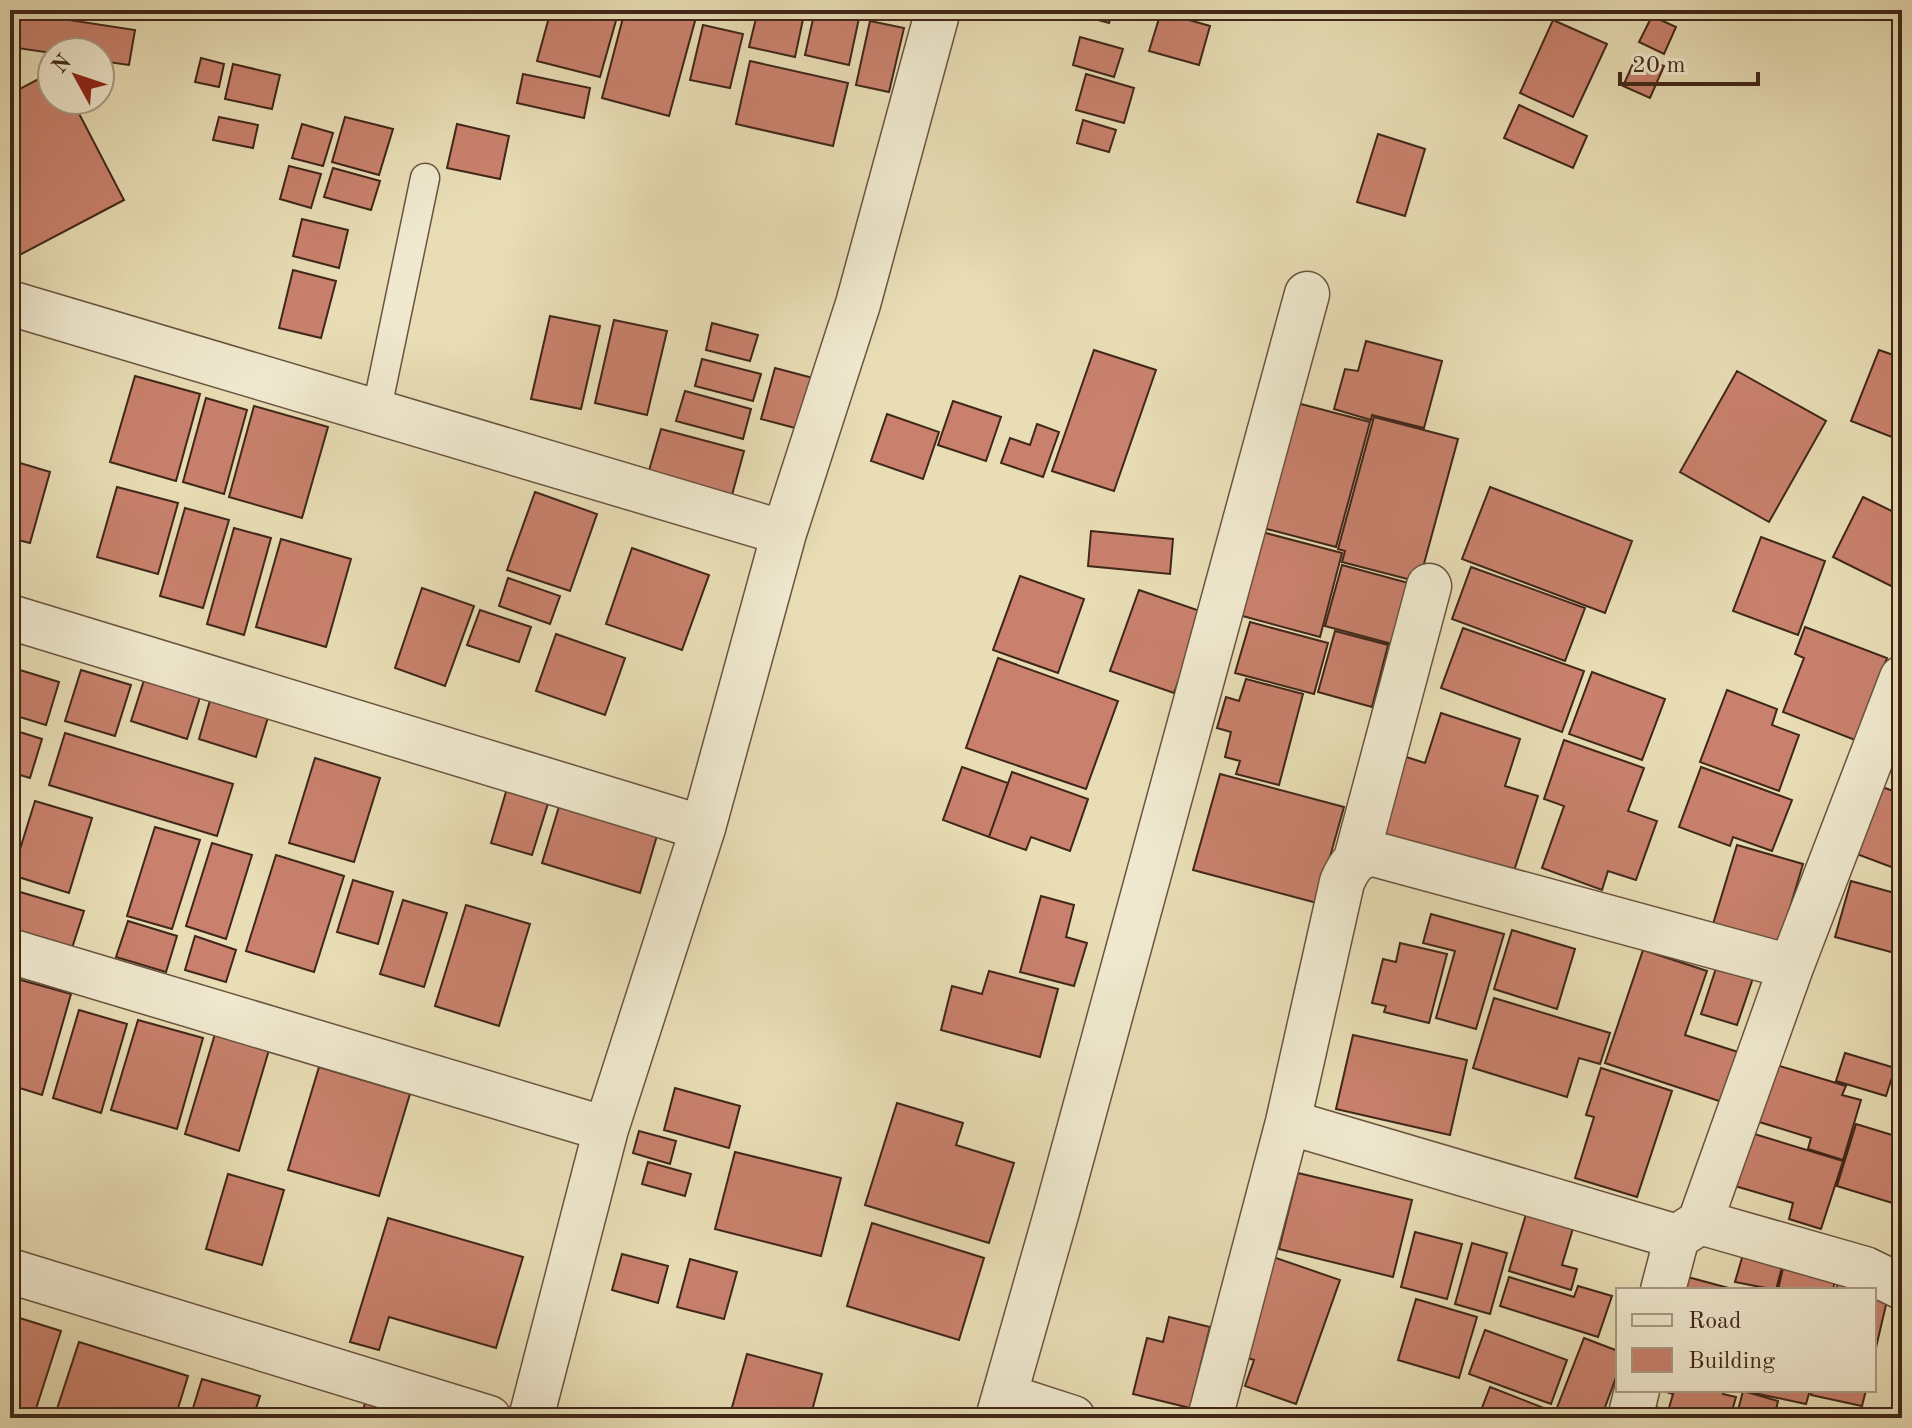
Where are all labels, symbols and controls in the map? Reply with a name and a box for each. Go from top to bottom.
north arrow [36,36,116,116]
scale bar [1620,36,1758,86]
text: N [48,51,76,78]
text: 20 m [1632,54,1686,78]
legend [1616,1288,1876,1392]
text: Road [1688,1310,1741,1334]
text: Building [1688,1350,1775,1374]

